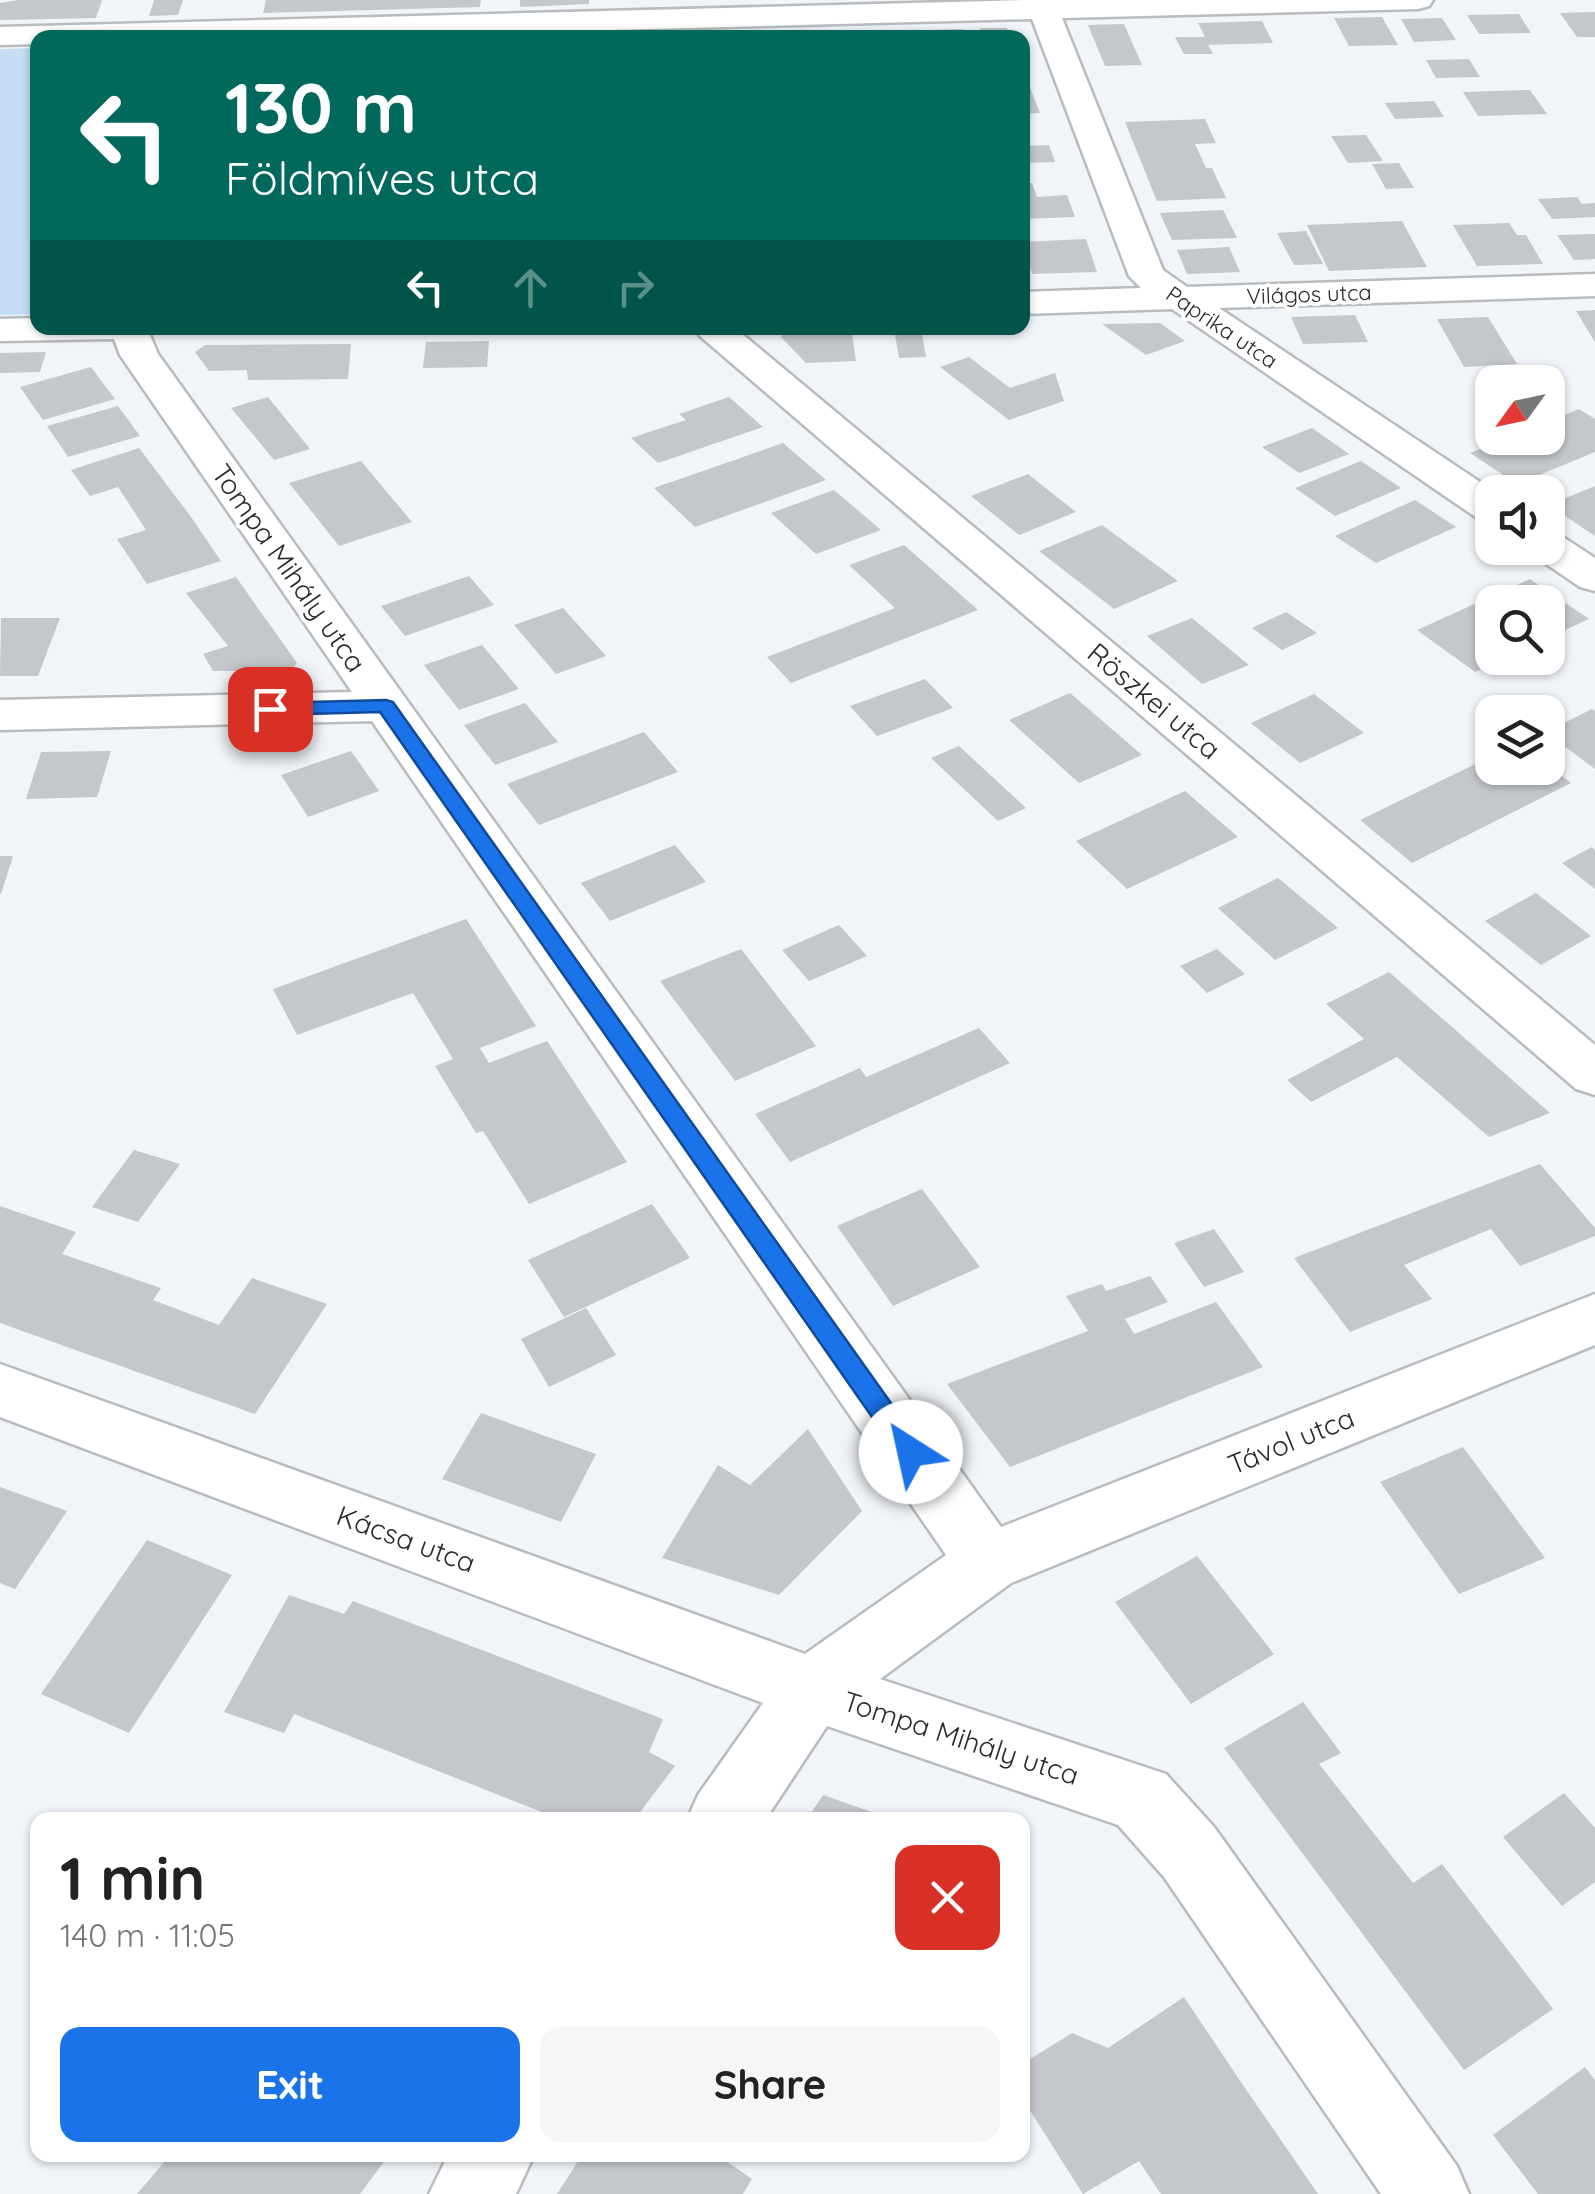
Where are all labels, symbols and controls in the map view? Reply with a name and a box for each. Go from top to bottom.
text: 130 m [225,63,417,151]
icon: left [60,70,190,200]
text: Földmíves utca [225,150,539,206]
icon: left [398,260,453,315]
icon: ahead [503,260,558,315]
icon: right [608,260,663,315]
street label: Világos utca [1246,278,1372,310]
street label: Paprika utca [1161,279,1283,375]
north arrow [1475,365,1565,455]
map controls [1475,365,1565,785]
street label: Tompa Mihály utca [205,457,374,678]
button: sound [1475,475,1565,565]
button: search [1475,585,1565,675]
street label: Röszkei utca [1081,635,1228,766]
pin [228,667,313,752]
icon: arrive [243,682,298,737]
button: layers [1475,695,1565,785]
street label: Távol utca [1223,1399,1359,1482]
position arrow [859,1400,963,1504]
street label: Kácsa utca [332,1497,480,1580]
street label: Tompa Mihály utca [839,1683,1084,1792]
text: 1 min [60,1840,205,1915]
button: close [895,1845,1000,1950]
text: 140 m · 11:05 [60,1915,235,1955]
button: Exit [60,2027,520,2142]
button: Share [540,2027,1000,2142]

